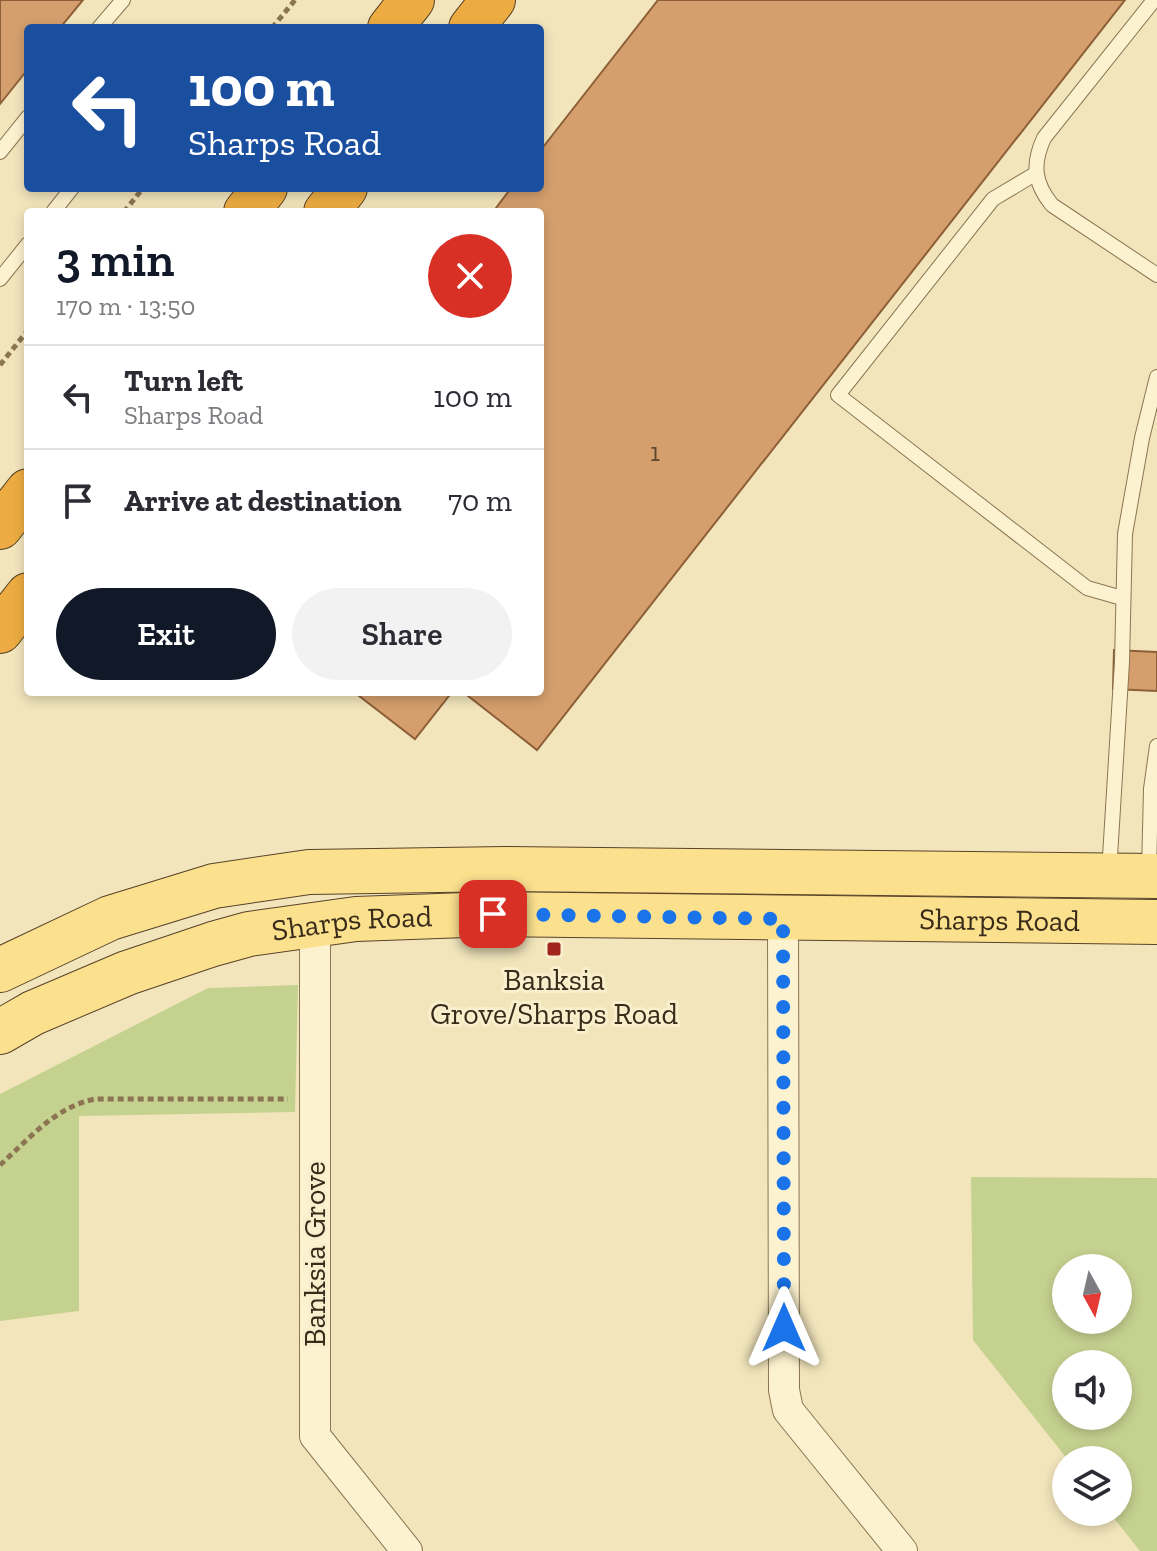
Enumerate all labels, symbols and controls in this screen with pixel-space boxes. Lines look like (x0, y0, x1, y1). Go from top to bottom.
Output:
text: 100 m (188, 53, 335, 120)
icon: left (56, 56, 160, 160)
text: Sharps Road (188, 121, 381, 164)
text: 3 min (56, 231, 174, 288)
button: close (428, 234, 512, 318)
text: 170 m · 13:50 (56, 290, 195, 322)
text: Turn left (124, 363, 243, 399)
icon: left (56, 375, 100, 419)
text: 100 m (433, 379, 512, 415)
text: Sharps Road (124, 399, 263, 431)
house number: 1 (650, 436, 660, 468)
icon: arrive (56, 479, 100, 523)
text: Arrive at destination (124, 483, 401, 519)
text: 70 m (448, 483, 512, 519)
button: Exit (56, 588, 276, 680)
button: Share (292, 588, 512, 680)
pin (459, 880, 527, 948)
icon: arrive (471, 892, 515, 936)
street label: Sharps Road (269, 898, 433, 949)
street label: Sharps Road (919, 901, 1081, 939)
marker: Banksia Grove/Sharps Road (545, 940, 563, 958)
place label: Banksia Grove/Sharps Road (430, 962, 679, 1032)
street label: Banksia Grove (297, 1161, 333, 1347)
north arrow (1052, 1254, 1132, 1334)
map controls (1052, 1254, 1132, 1526)
position arrow (742, 1286, 826, 1370)
button: sound (1052, 1350, 1132, 1430)
button: layers (1052, 1446, 1132, 1526)

